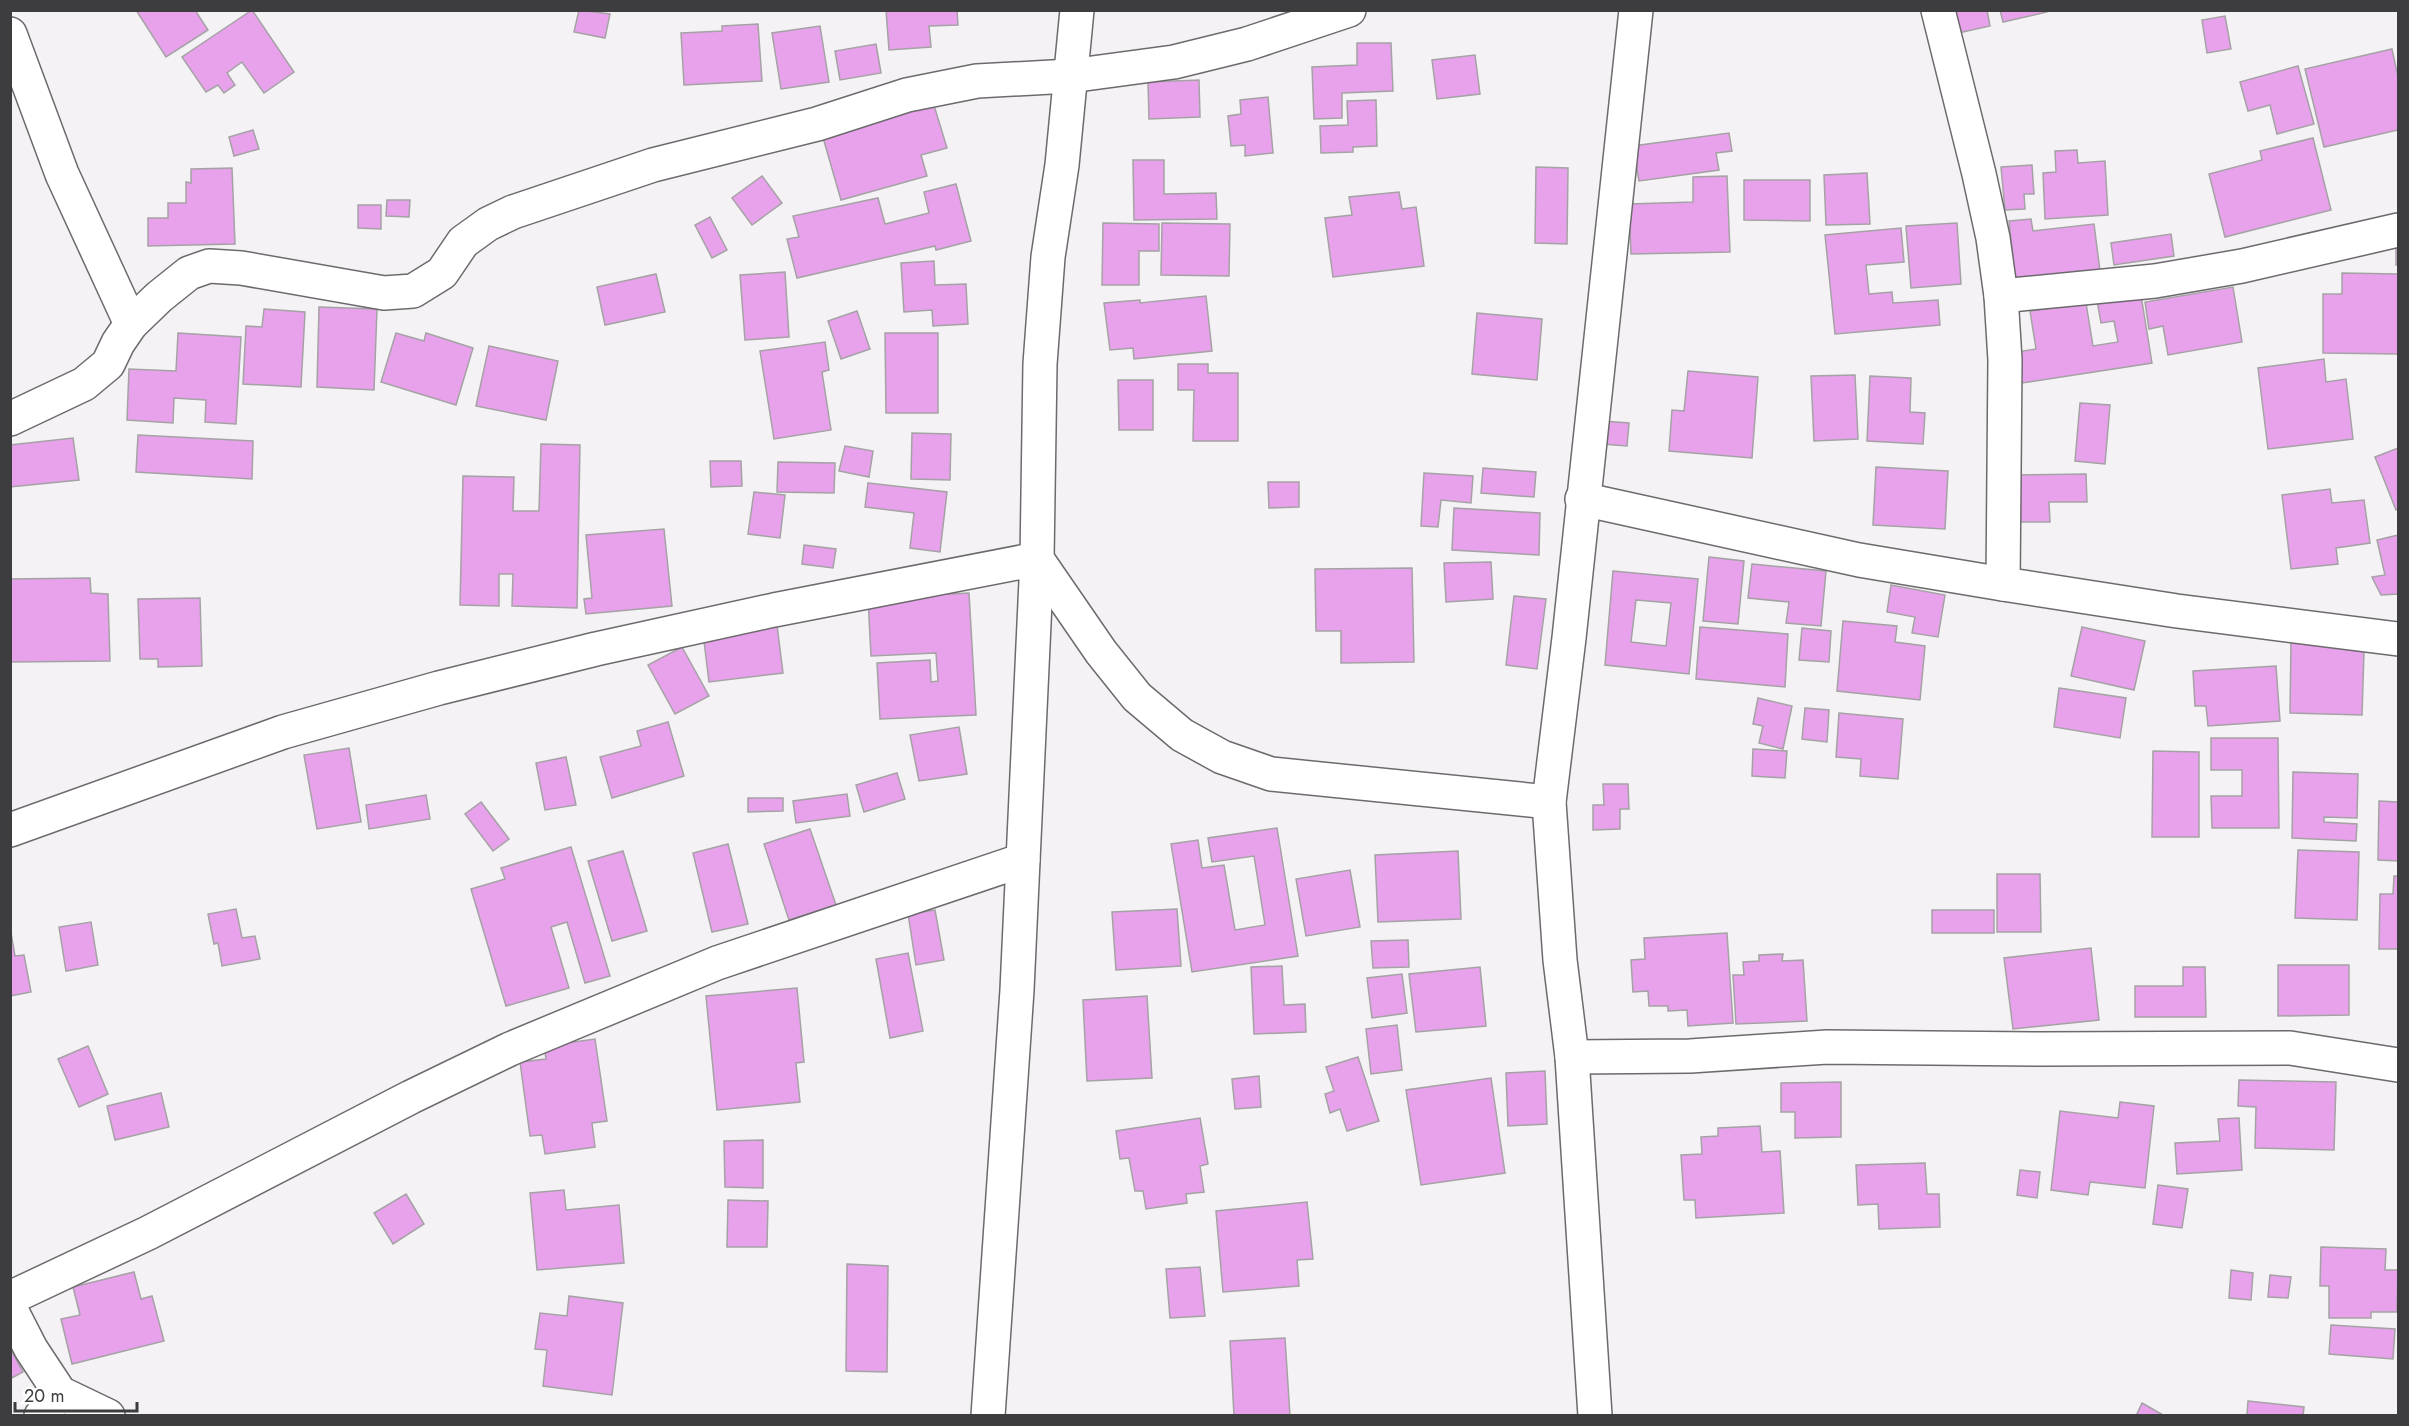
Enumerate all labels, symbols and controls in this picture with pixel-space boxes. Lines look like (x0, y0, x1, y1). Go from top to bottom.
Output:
scale bar (15, 1375, 136, 1413)
text: 20 m (24, 1383, 64, 1409)

